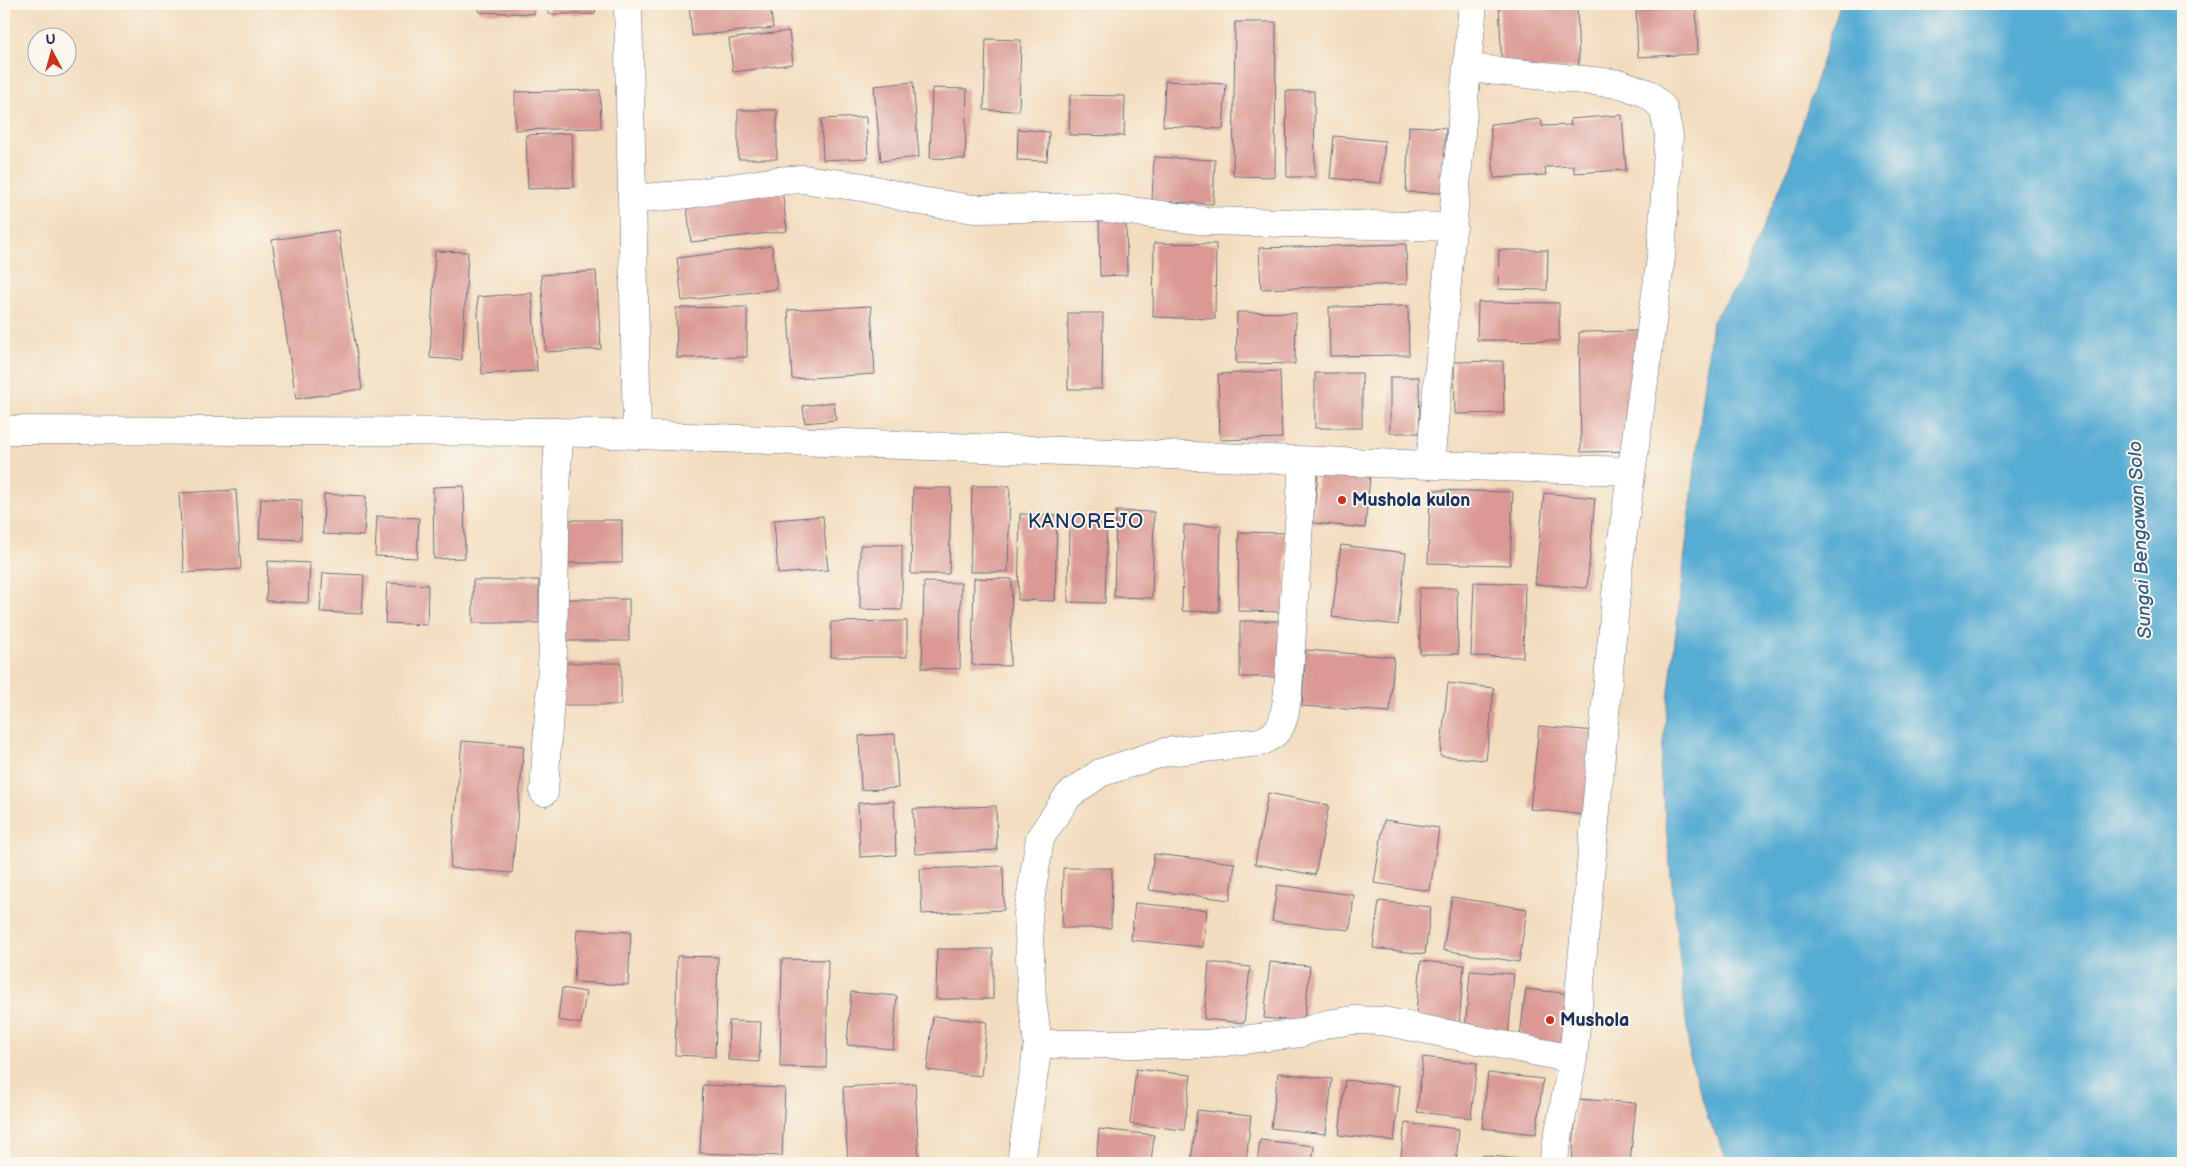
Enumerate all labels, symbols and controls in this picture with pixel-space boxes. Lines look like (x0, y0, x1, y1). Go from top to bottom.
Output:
north arrow (28, 28, 78, 78)
text: U (45, 31, 57, 49)
water label: Sungai Bengawan Solo (2124, 440, 2157, 639)
place label: Mushola kulon (1352, 490, 1470, 511)
marker: Mushola kulon (1336, 494, 1348, 506)
district label: KANOREJO (1028, 510, 1144, 534)
place label: Mushola (1560, 1010, 1629, 1031)
marker: Mushola (1544, 1014, 1556, 1026)

